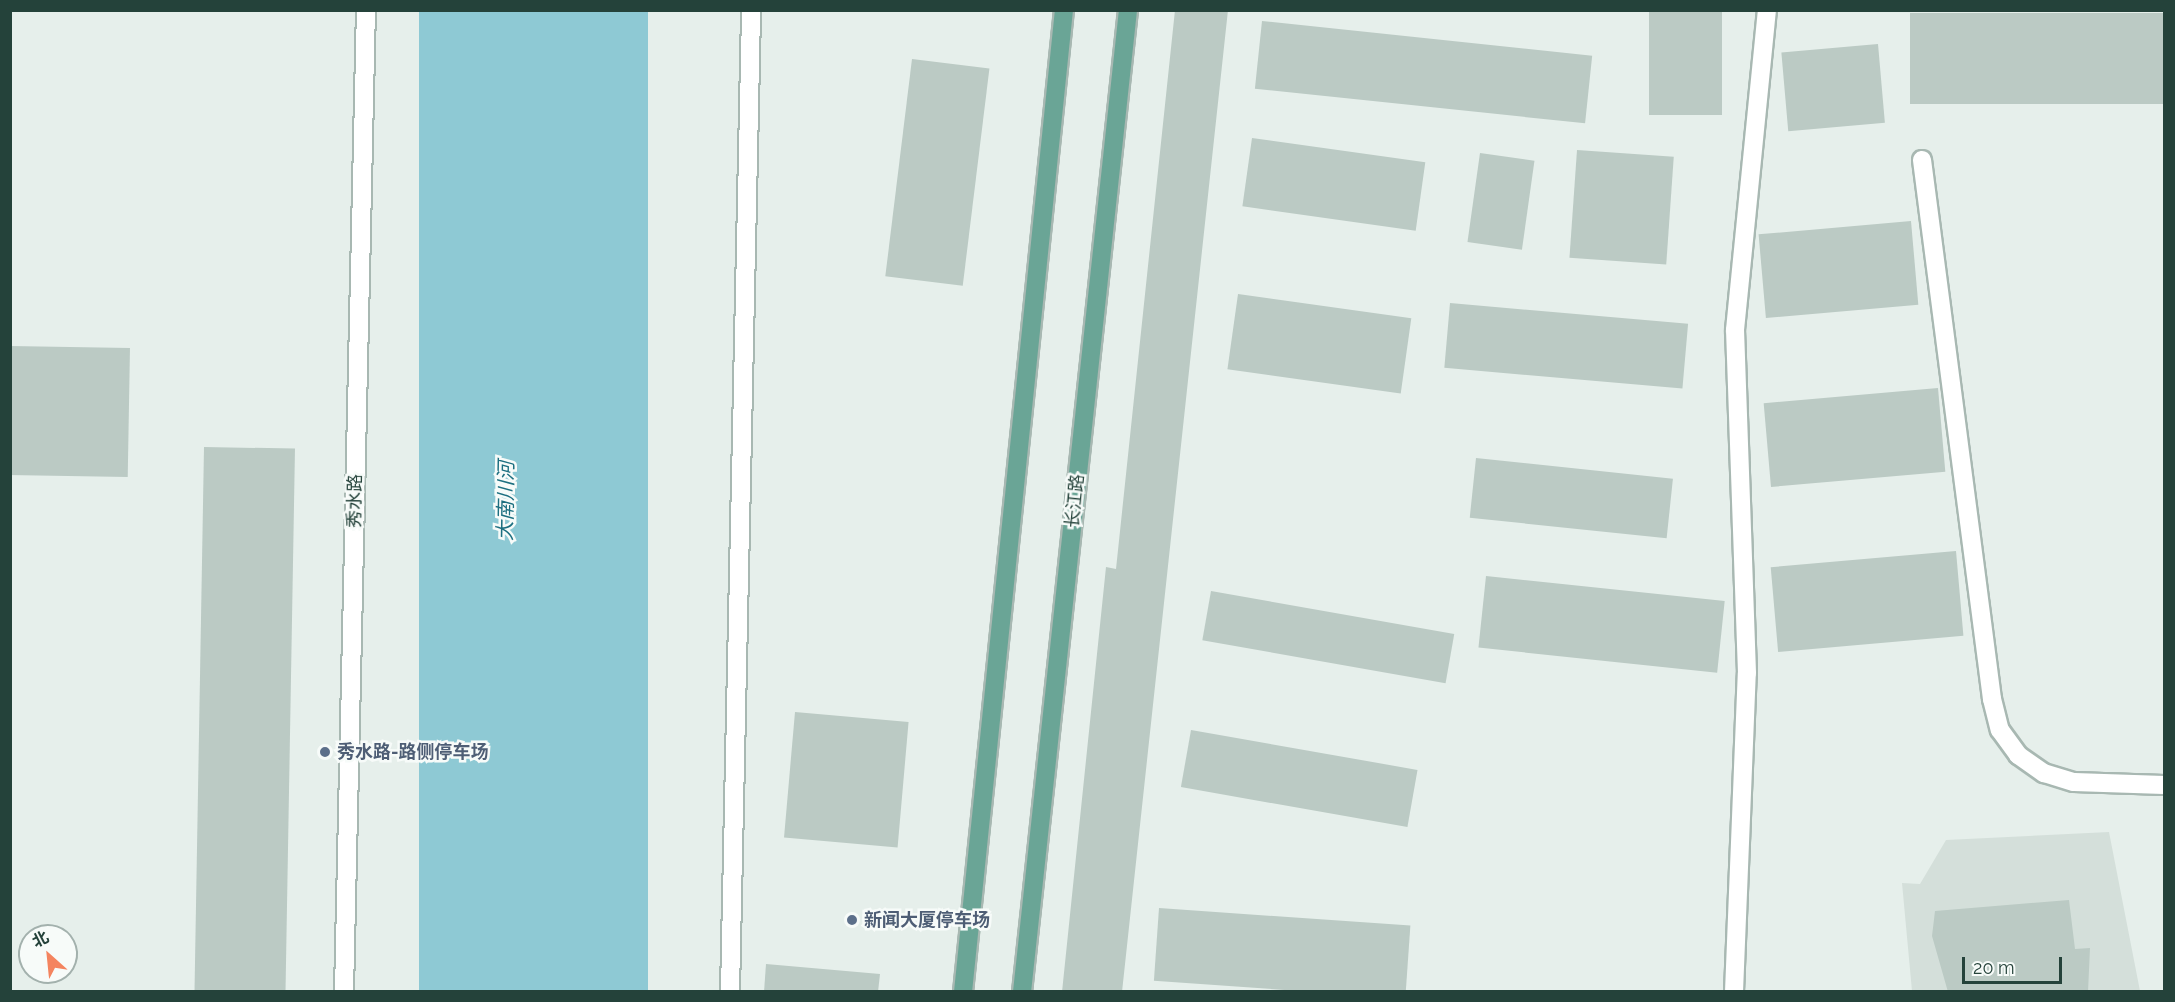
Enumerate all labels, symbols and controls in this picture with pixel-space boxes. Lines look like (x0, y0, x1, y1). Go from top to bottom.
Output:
water label: 大南川河 (493, 461, 519, 541)
street label: 长江路 (1061, 473, 1089, 529)
street label: 秀水路 (344, 474, 366, 528)
place label: 秀水路-路侧停车场 (337, 741, 489, 763)
marker: 秀水路-路侧停车场 (318, 745, 332, 759)
place label: 新闻大厦停车场 (864, 909, 990, 931)
marker: 新闻大厦停车场 (845, 913, 859, 927)
north arrow (18, 924, 78, 984)
text: 北 (29, 927, 52, 951)
scale bar (1965, 945, 2066, 983)
text: 20 m (1973, 957, 2015, 978)

